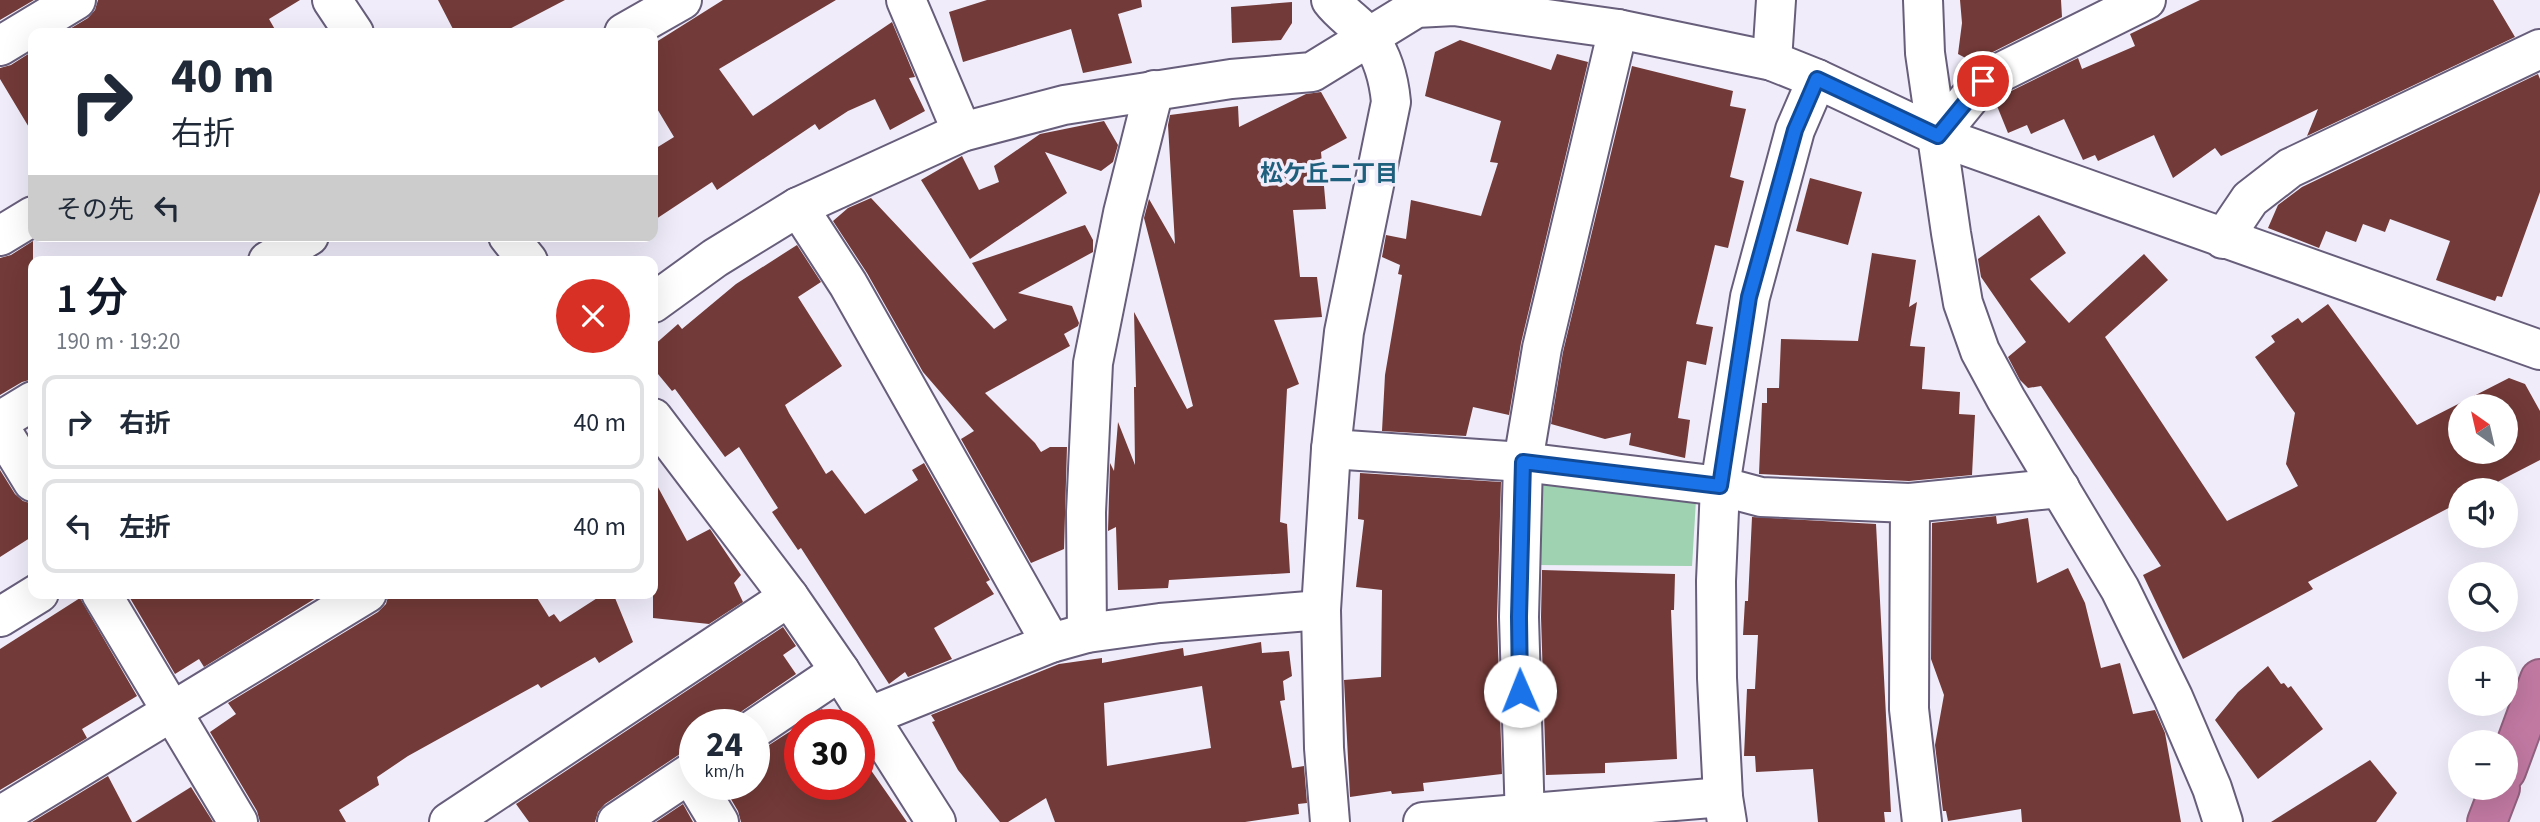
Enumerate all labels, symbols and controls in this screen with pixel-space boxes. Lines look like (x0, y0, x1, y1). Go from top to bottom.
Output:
text: 40 m (171, 42, 275, 112)
pin (1953, 51, 2013, 111)
icon: right (56, 56, 147, 147)
icon: arrive (1964, 62, 2002, 100)
text: 右折 (171, 111, 235, 157)
district label: 松ケ丘二丁目 (1260, 157, 1398, 190)
icon: left (148, 189, 186, 227)
text: その先 (56, 191, 134, 228)
text: 1 分 (56, 269, 128, 329)
button: close (556, 279, 630, 353)
text: 190 m · 19:20 (56, 325, 180, 358)
north arrow (2448, 394, 2518, 464)
map controls (2448, 394, 2518, 800)
icon: right (60, 403, 98, 441)
text: 40 m (573, 404, 626, 441)
text: 右折 (119, 405, 171, 442)
button: sound (2448, 478, 2518, 548)
icon: left (60, 507, 98, 545)
text: 40 m (573, 508, 626, 545)
text: 左折 (119, 509, 171, 546)
button: search (2448, 562, 2518, 632)
button: + (2448, 646, 2518, 716)
position arrow (1483, 654, 1557, 728)
speed limit sign: 30 (784, 709, 875, 800)
text: 24 (706, 720, 743, 770)
button: − (2448, 730, 2518, 800)
text: km/h (705, 759, 744, 784)

